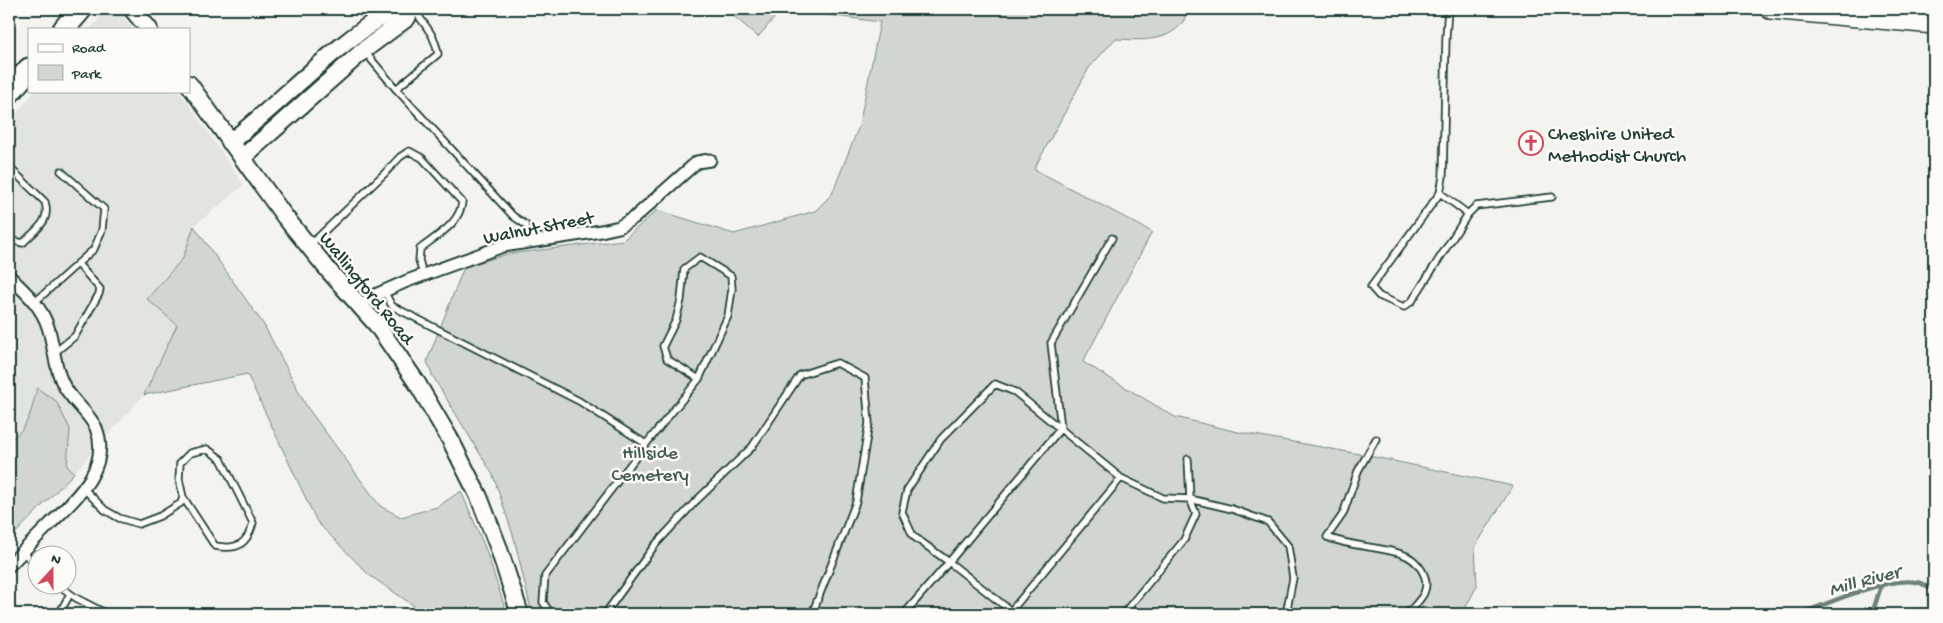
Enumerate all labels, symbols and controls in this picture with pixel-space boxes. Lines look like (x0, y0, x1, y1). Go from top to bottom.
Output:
legend (28, 28, 190, 92)
text: Road (72, 40, 106, 58)
text: Park (71, 66, 102, 84)
place label: Cheshire United Methodist Church (1548, 124, 1686, 169)
church icon: Cheshire United Methodist Church (1518, 130, 1544, 156)
street label: Walnut Street (482, 207, 598, 251)
street label: Wallingford Road (313, 228, 419, 352)
park label: Hillside Cemetery (611, 443, 689, 488)
north arrow (28, 546, 78, 596)
text: N (48, 551, 63, 570)
water label: Mill River (1827, 561, 1907, 603)

